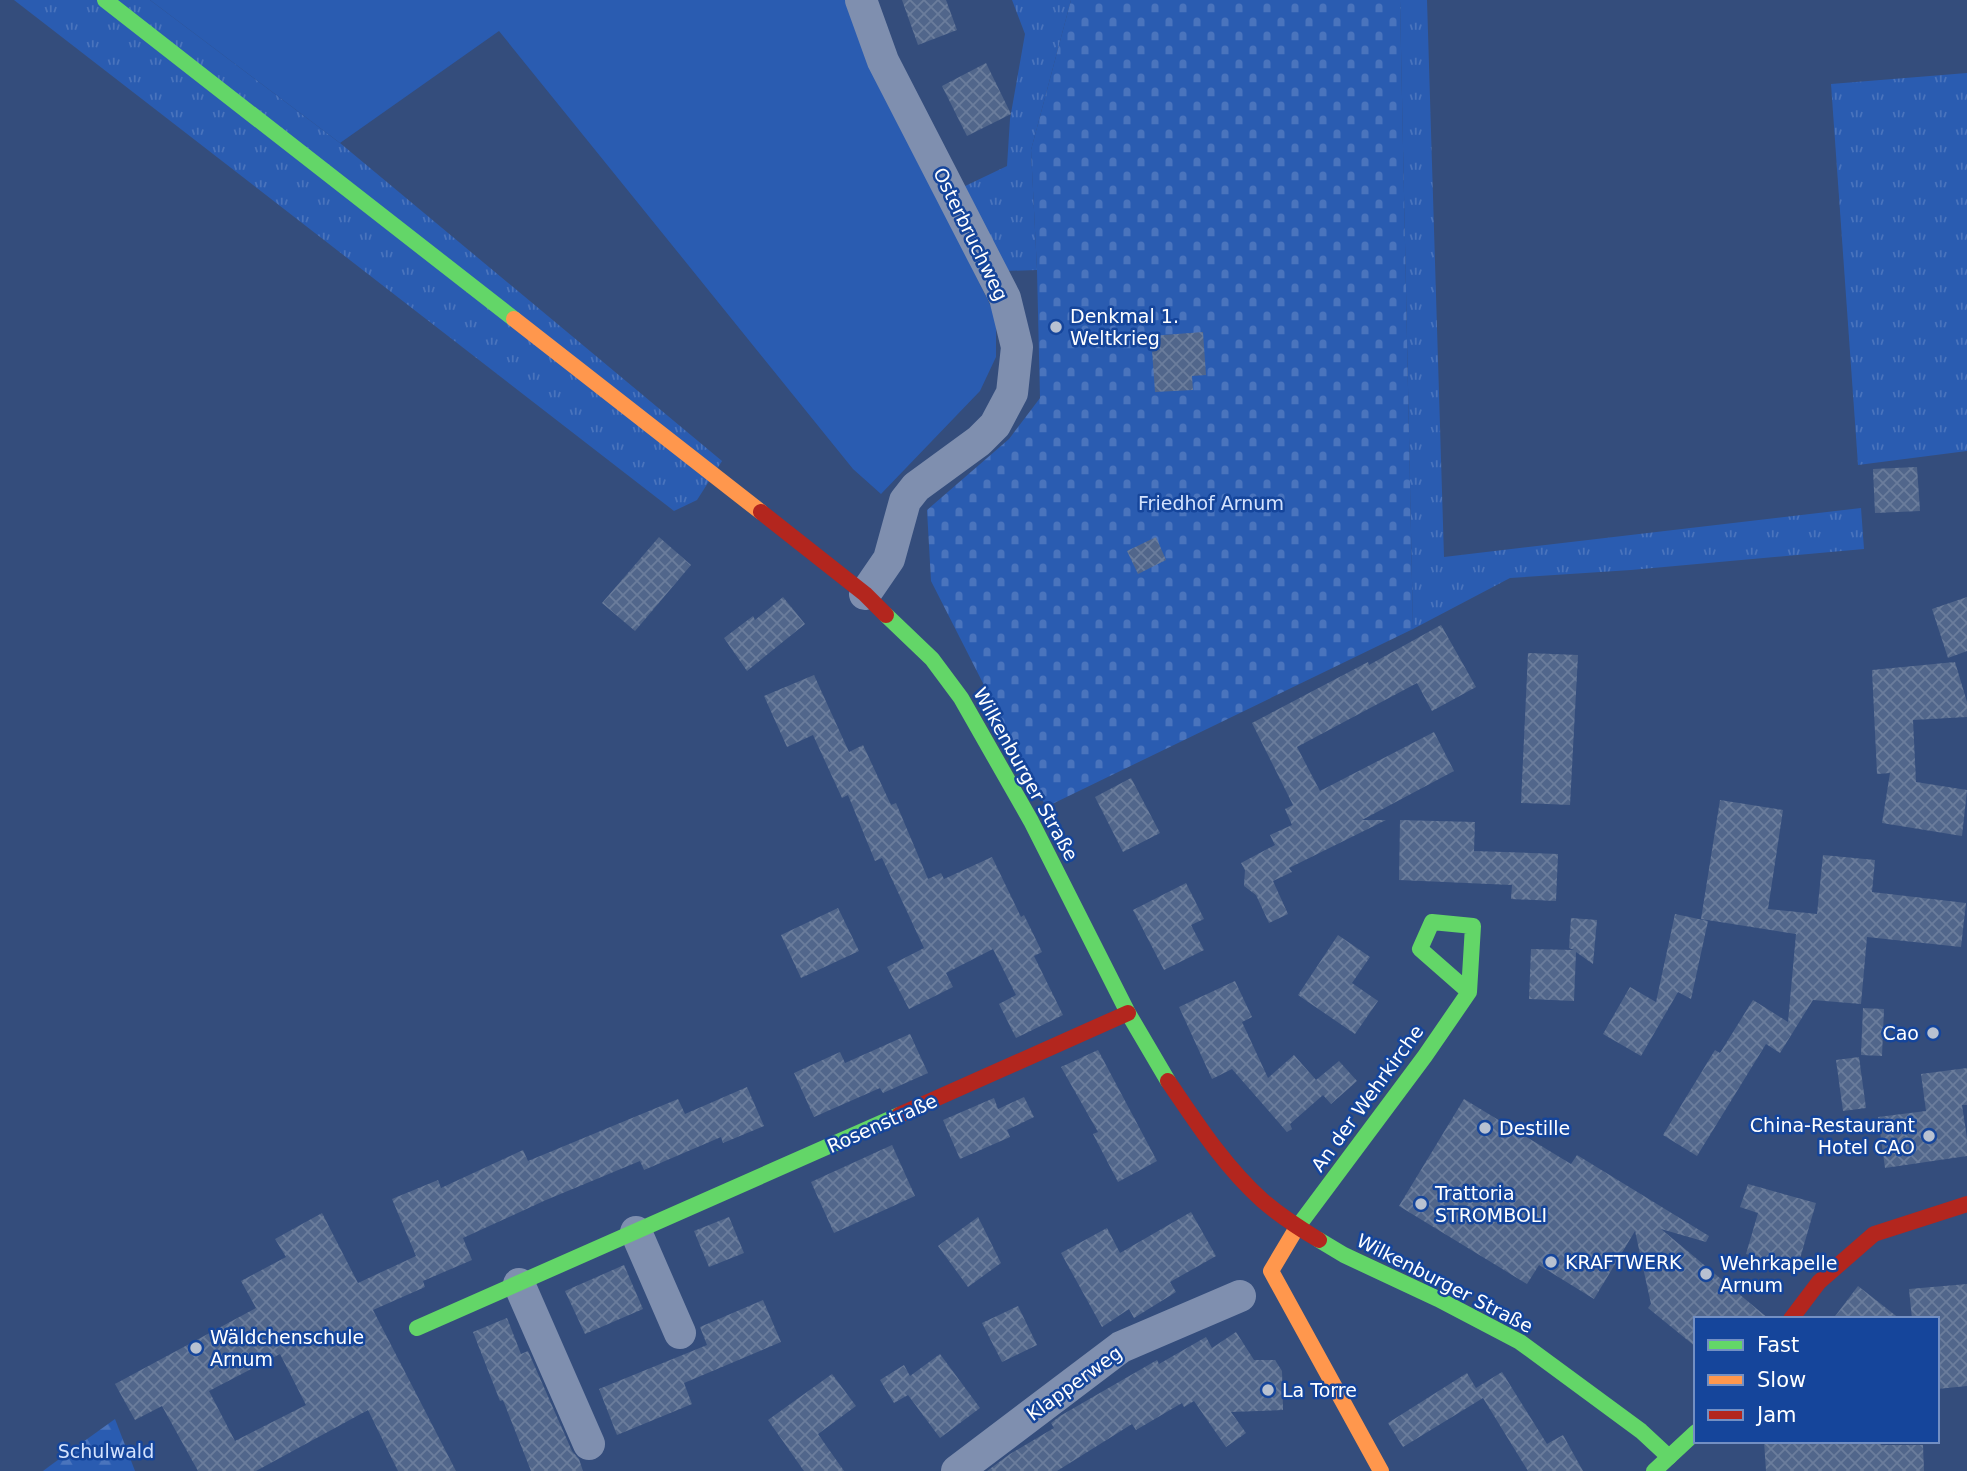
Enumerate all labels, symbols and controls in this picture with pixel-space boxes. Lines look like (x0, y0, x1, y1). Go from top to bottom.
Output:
street label: Osterbruchweg (929, 164, 1013, 304)
place label: Denkmal 1. Weltkrieg (1070, 305, 1179, 349)
marker: Denkmal 1. Weltkrieg (1048, 319, 1064, 335)
park label: Friedhof Arnum (1138, 492, 1284, 514)
street label: Wilkenburger Straße (969, 683, 1083, 865)
street label: An der Wehrkirche (1306, 1020, 1428, 1176)
place label: Cao (1882, 1022, 1919, 1044)
marker: Cao (1925, 1025, 1941, 1041)
street label: Rosenstraße (824, 1089, 940, 1157)
place label: China-Restaurant Hotel CAO (1750, 1114, 1915, 1158)
place label: Destille (1499, 1117, 1570, 1139)
marker: Destille (1477, 1120, 1493, 1136)
marker: China-Restaurant Hotel CAO (1921, 1128, 1937, 1144)
place label: Trattoria STROMBOLI (1434, 1182, 1547, 1226)
marker: Trattoria STROMBOLI (1413, 1196, 1429, 1212)
street label: Wilkenburger Straße (1353, 1229, 1537, 1337)
place label: KRAFTWERK (1565, 1251, 1682, 1273)
place label: Wehrkapelle Arnum (1720, 1252, 1838, 1296)
marker: KRAFTWERK (1543, 1254, 1559, 1270)
marker: Wehrkapelle Arnum (1698, 1266, 1714, 1282)
legend (1694, 1317, 1939, 1443)
place label: Wäldchenschule Arnum (210, 1326, 364, 1370)
text: Fast (1757, 1333, 1799, 1357)
marker: Wäldchenschule Arnum (188, 1340, 204, 1356)
street label: Klapperweg (1022, 1341, 1126, 1425)
text: Slow (1757, 1368, 1806, 1392)
place label: La Torre (1282, 1379, 1357, 1401)
marker: La Torre (1260, 1382, 1276, 1398)
text: Jam (1755, 1403, 1797, 1427)
park label: Schulwald (58, 1440, 154, 1462)

